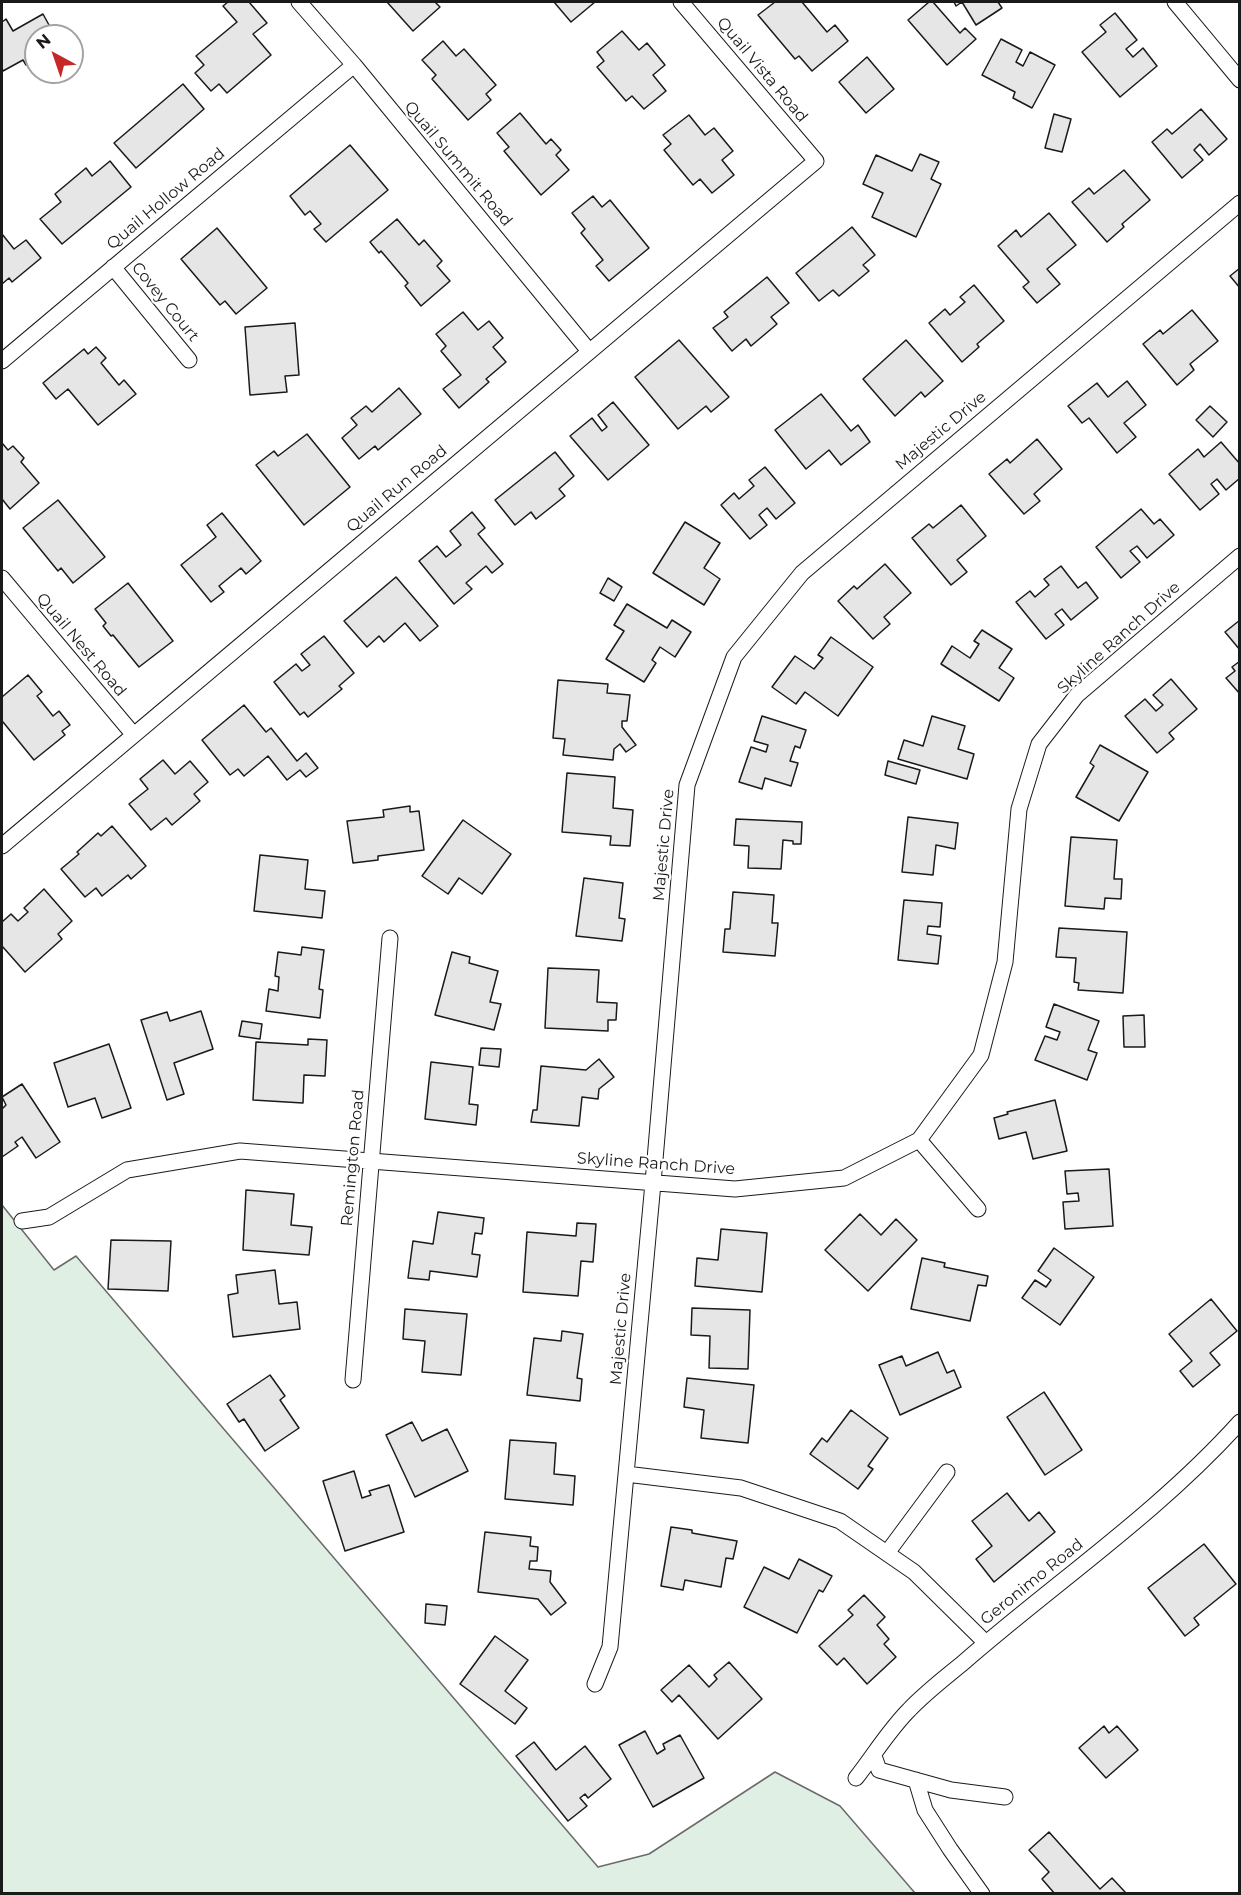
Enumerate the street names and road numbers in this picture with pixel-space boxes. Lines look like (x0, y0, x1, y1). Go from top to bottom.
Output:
street label: Quail Vista Road (713, 14, 811, 126)
street label: Quail Summit Road (400, 97, 516, 231)
street label: Quail Hollow Road (103, 144, 229, 254)
street label: Covey Court (127, 258, 203, 346)
street label: Majestic Drive (892, 387, 990, 475)
street label: Quail Run Road (343, 441, 451, 537)
street label: Skyline Ranch Drive (1054, 578, 1184, 698)
street label: Quail Nest Road (32, 589, 130, 701)
street label: Majestic Drive (650, 788, 678, 902)
street label: Remington Road (337, 1089, 369, 1227)
street label: Skyline Ranch Drive (576, 1149, 736, 1179)
street label: Majestic Drive (607, 1272, 635, 1386)
street label: Geronimo Road (977, 1535, 1087, 1629)

